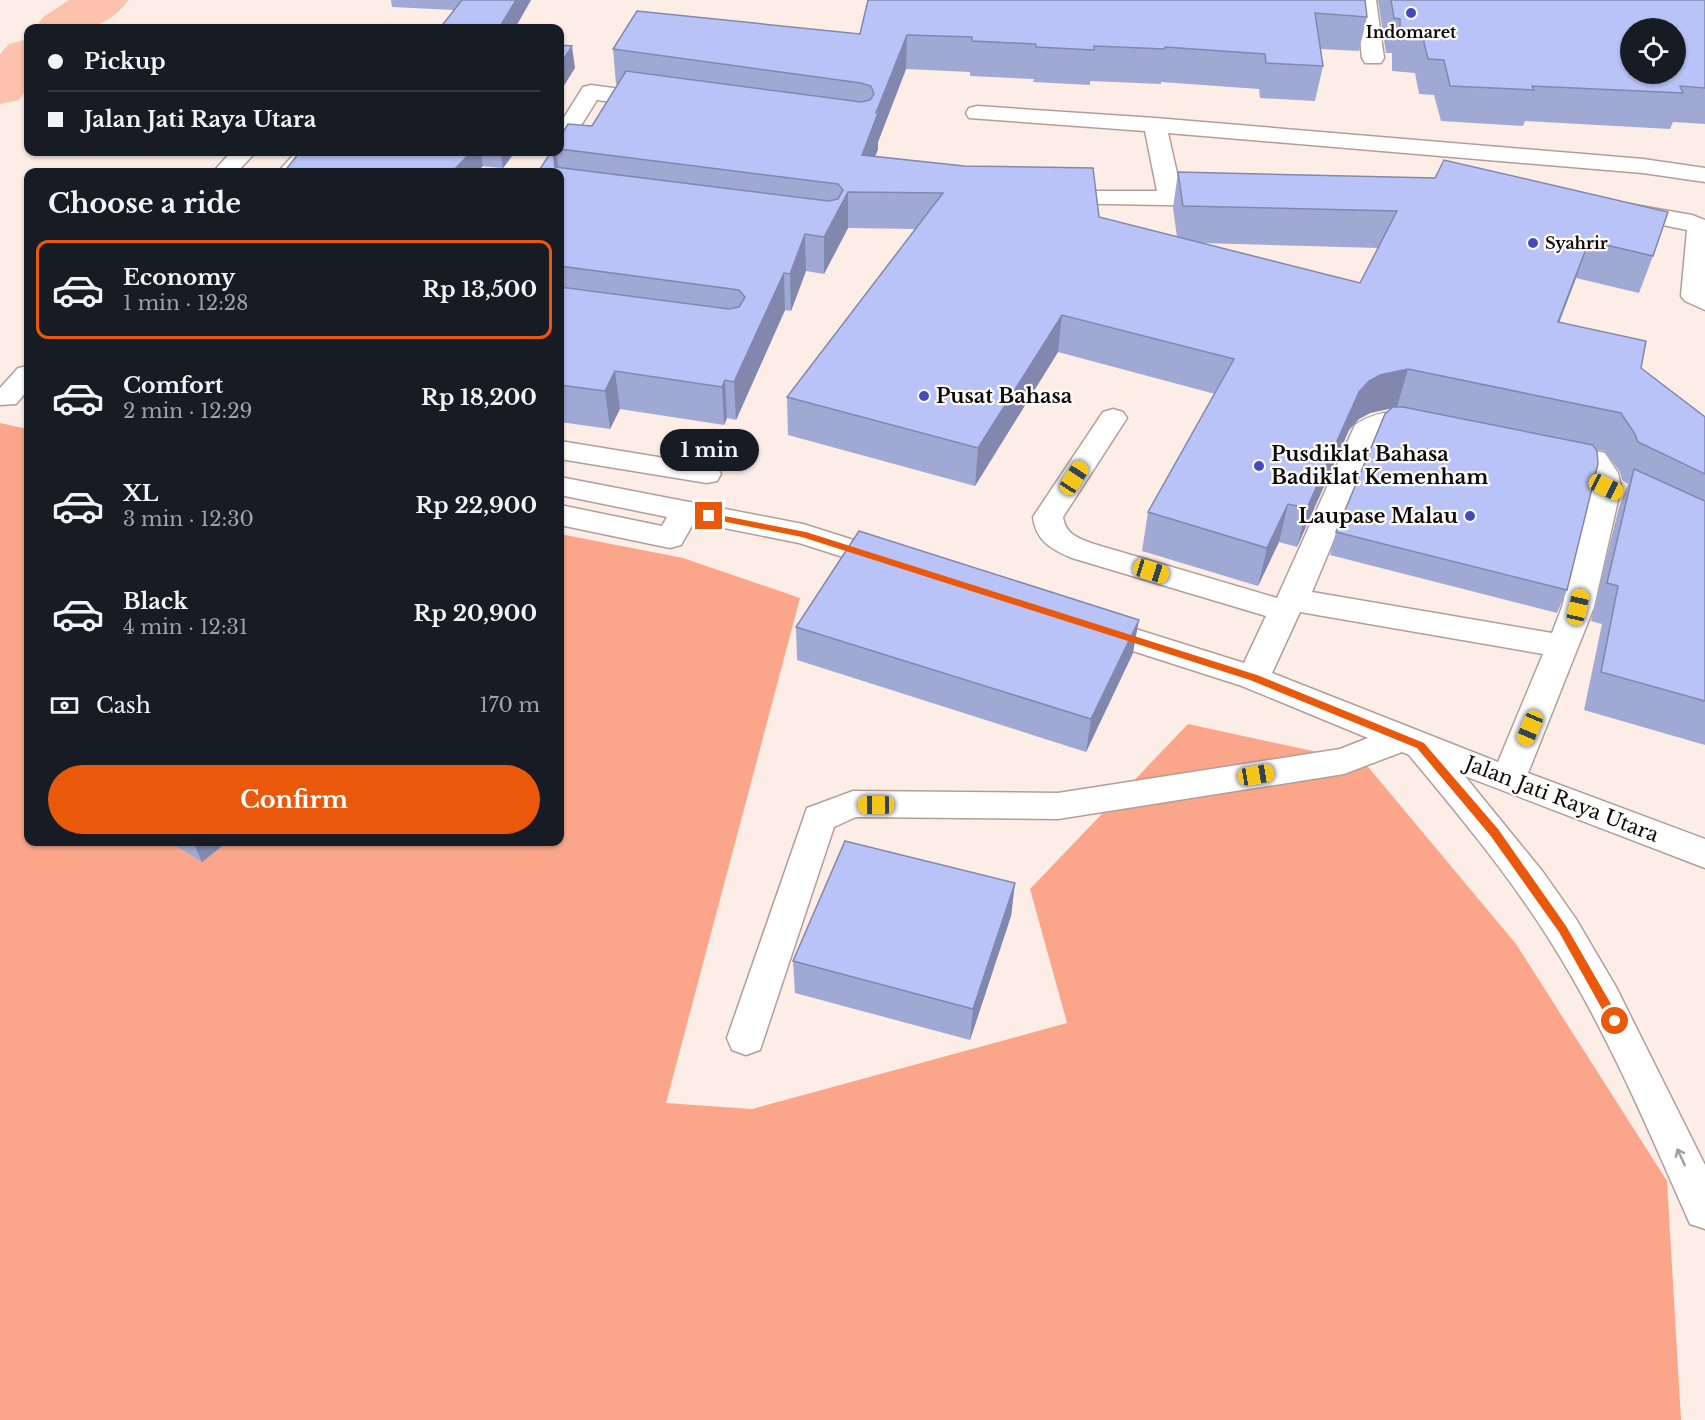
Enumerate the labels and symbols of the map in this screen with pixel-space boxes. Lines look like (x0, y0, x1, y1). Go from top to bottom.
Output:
marker: Indomaret (1404, 6, 1418, 20)
place label: Indomaret (1366, 22, 1457, 42)
place label: Syahrir (1545, 233, 1608, 253)
marker: Syahrir (1526, 236, 1540, 250)
place label: Pusat Bahasa (936, 384, 1073, 408)
marker: Pusat Bahasa (917, 389, 931, 403)
callout: 1 min (660, 429, 758, 471)
place label: Pusdiklat Bahasa Badiklat Kemenham (1271, 442, 1488, 489)
car (1057, 458, 1091, 498)
marker: Pusdiklat Bahasa Badiklat Kemenham (1252, 459, 1266, 473)
car (1586, 471, 1626, 503)
route end (695, 502, 722, 529)
place label: Laupase Malau (1298, 504, 1458, 528)
marker: Laupase Malau (1463, 509, 1477, 523)
car (1131, 557, 1171, 585)
car (1565, 587, 1591, 627)
car (1515, 708, 1545, 748)
street label: Jalan Jati Raya Utara (1459, 750, 1663, 847)
car (1237, 763, 1275, 787)
car (858, 796, 894, 814)
route start (1601, 1007, 1628, 1034)
one-way arrow (1674, 1149, 1686, 1167)

